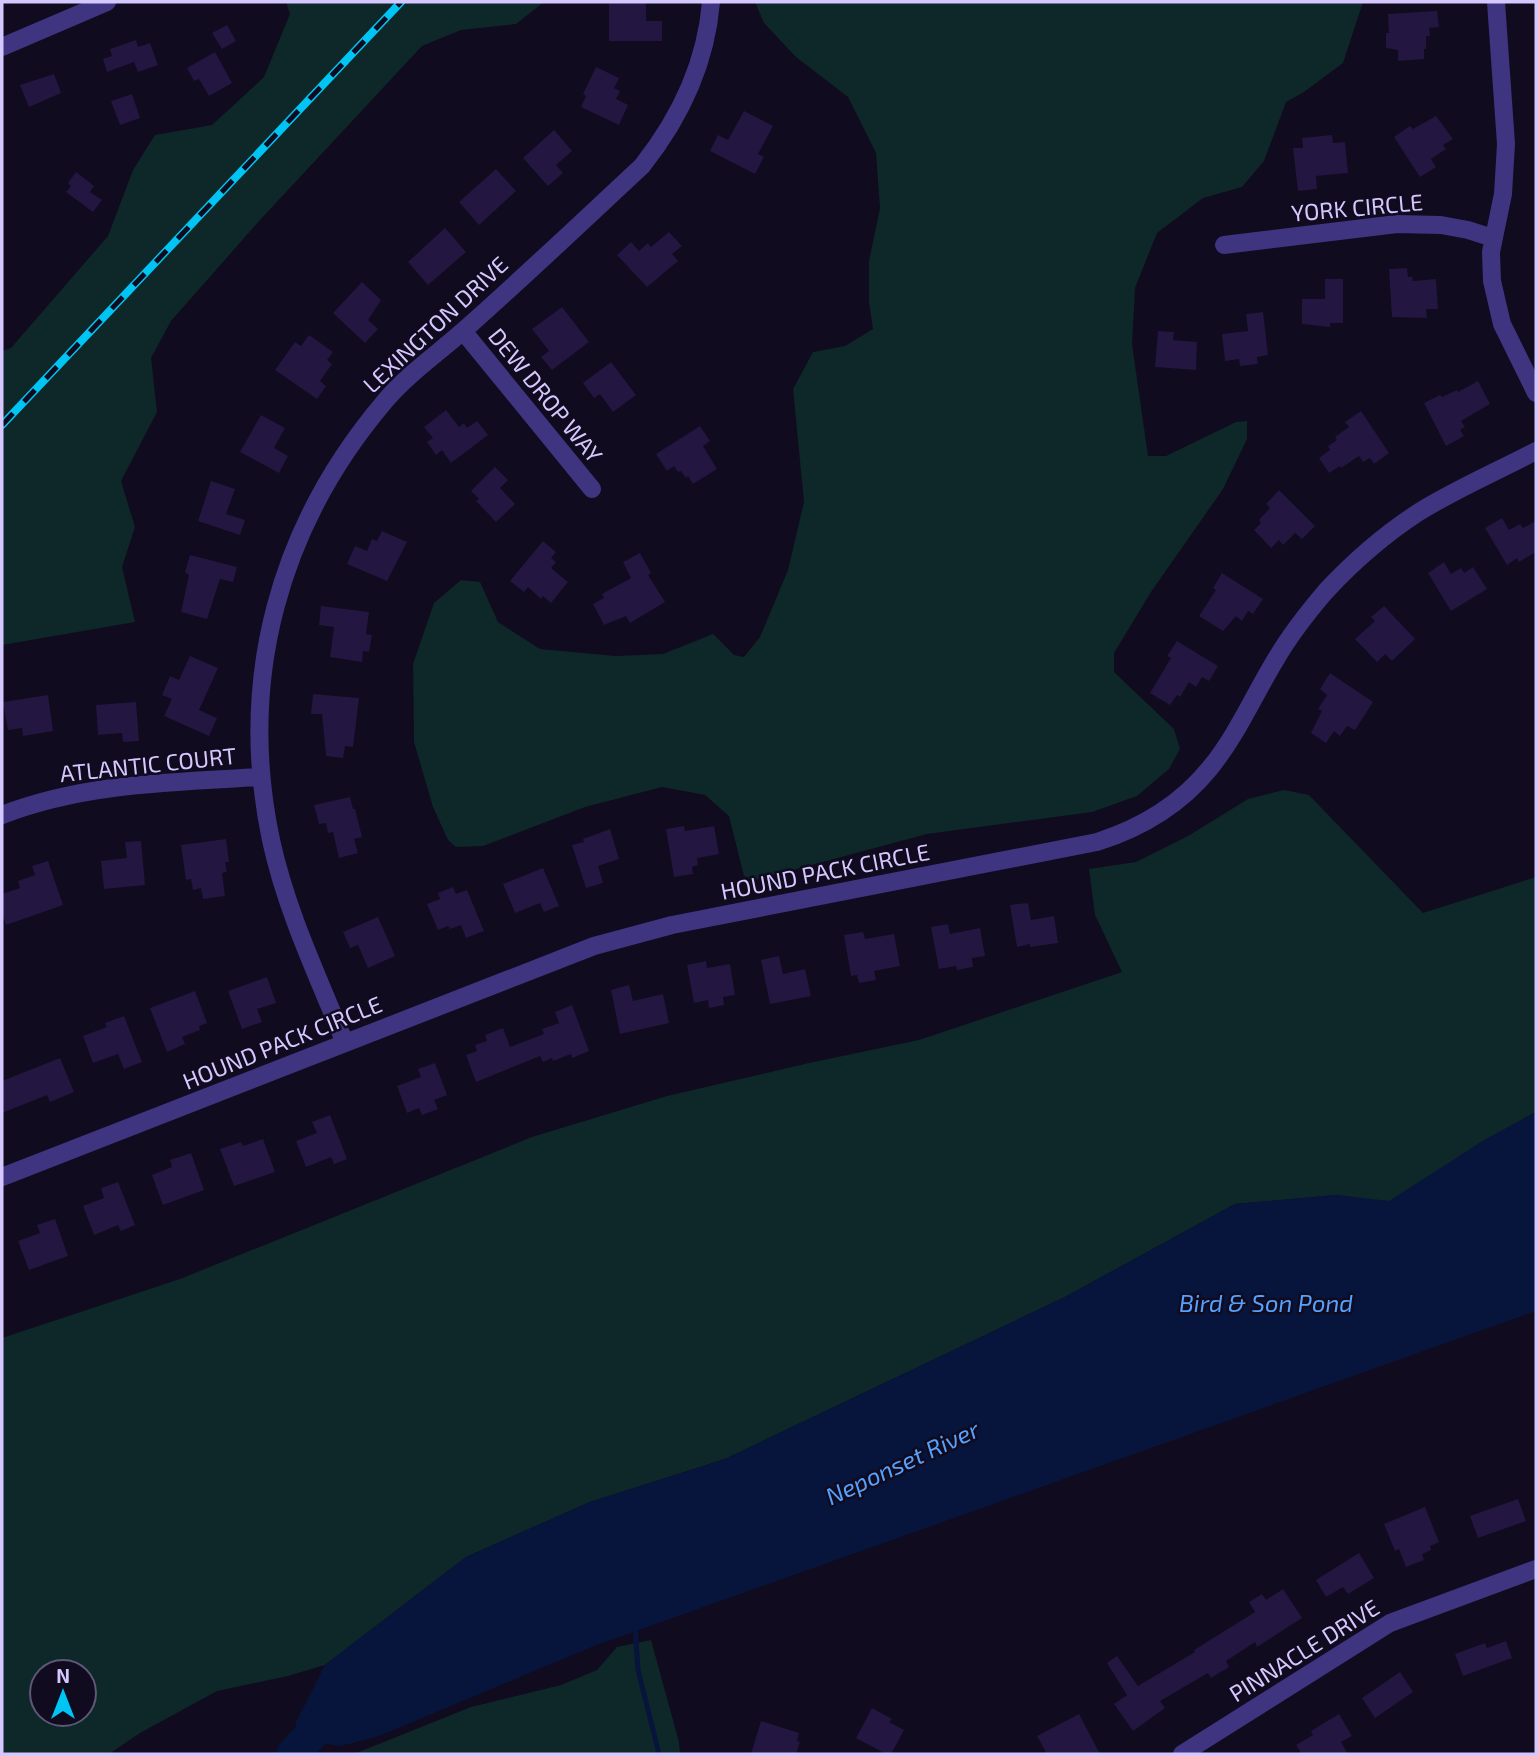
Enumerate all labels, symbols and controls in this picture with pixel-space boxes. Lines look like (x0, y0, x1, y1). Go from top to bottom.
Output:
street label: YORK CIRCLE (1290, 187, 1424, 227)
street label: LEXINGTON DRIVE (357, 250, 513, 398)
street label: DEW DROP WAY (483, 322, 609, 468)
street label: ATLANTIC COURT (58, 741, 238, 787)
street label: HOUND PACK CIRCLE (718, 837, 932, 905)
street label: HOUND PACK CIRCLE (178, 989, 386, 1095)
water label: Bird & Son Pond (1179, 1288, 1353, 1317)
water label: Neponset River (820, 1414, 984, 1510)
street label: PINNACLE DRIVE (1224, 1593, 1384, 1707)
north arrow (28, 1658, 98, 1728)
text: N (56, 1664, 70, 1687)

